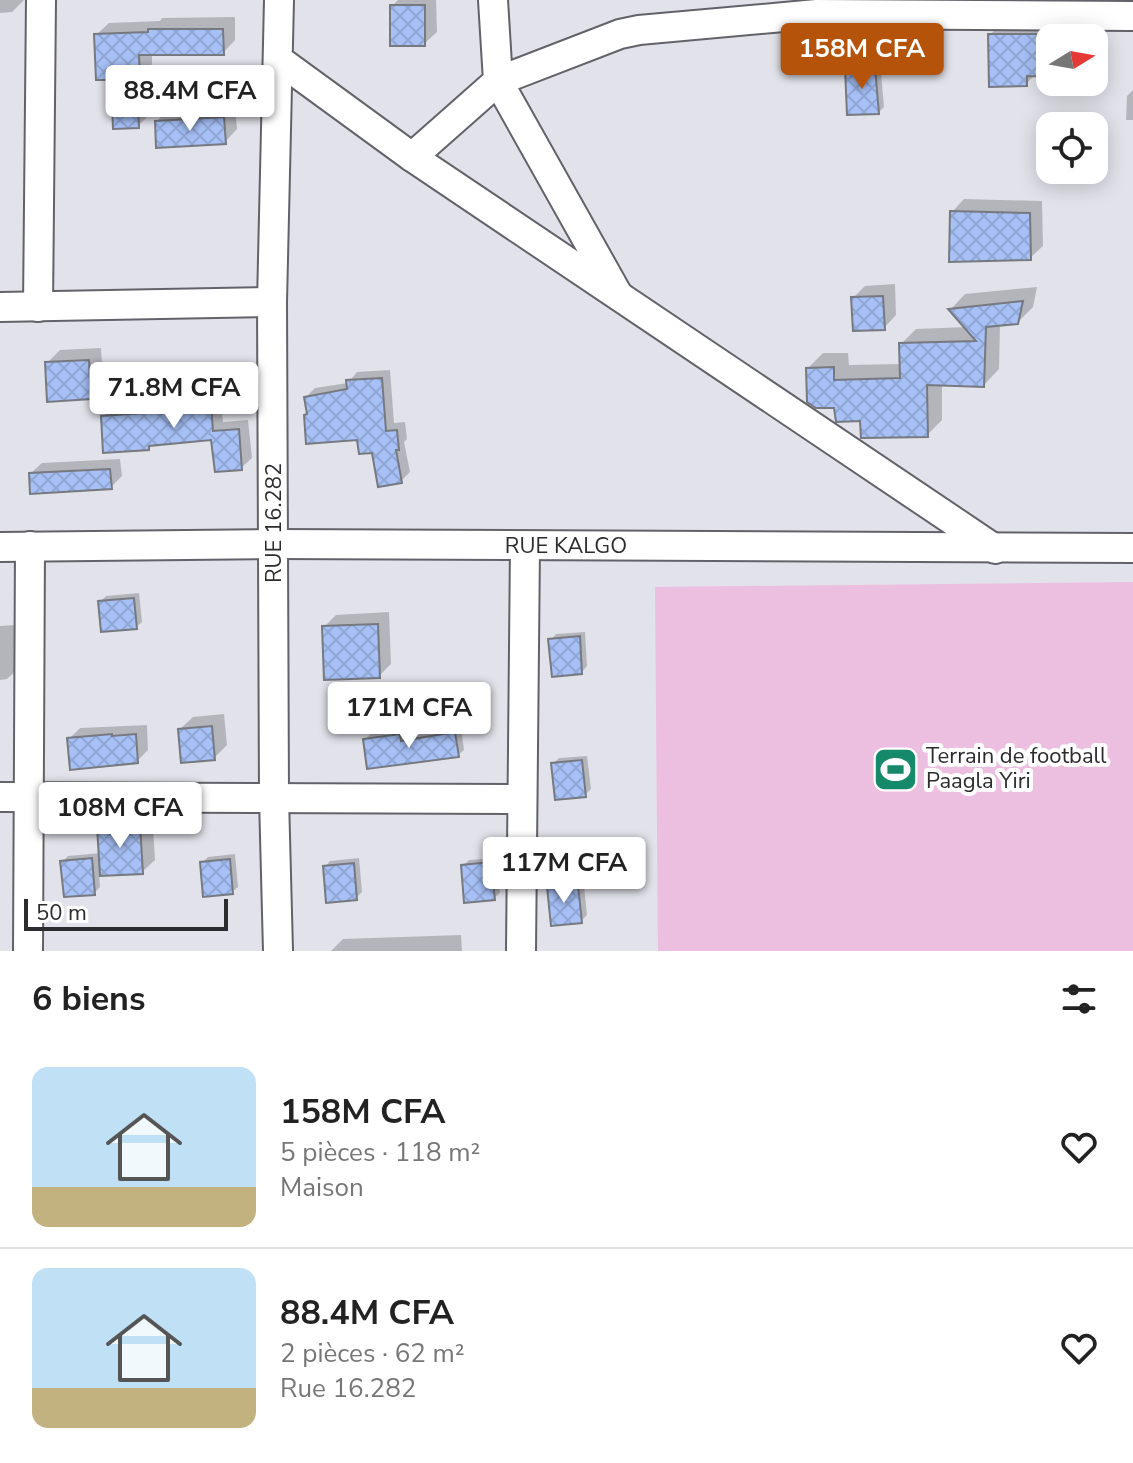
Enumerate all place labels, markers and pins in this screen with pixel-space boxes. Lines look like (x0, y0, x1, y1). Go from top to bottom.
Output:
pin: 158M CFA (779, 23, 945, 91)
pin: 88.4M CFA (98, 65, 282, 133)
pin: 71.8M CFA (82, 362, 266, 430)
pin: 171M CFA (326, 682, 492, 750)
place label: Terrain de football Paagla Yiri (926, 741, 1107, 796)
sports icon: Terrain de football Paagla Yiri (871, 745, 919, 793)
pin: 108M CFA (37, 782, 203, 850)
pin: 117M CFA (481, 837, 647, 905)

